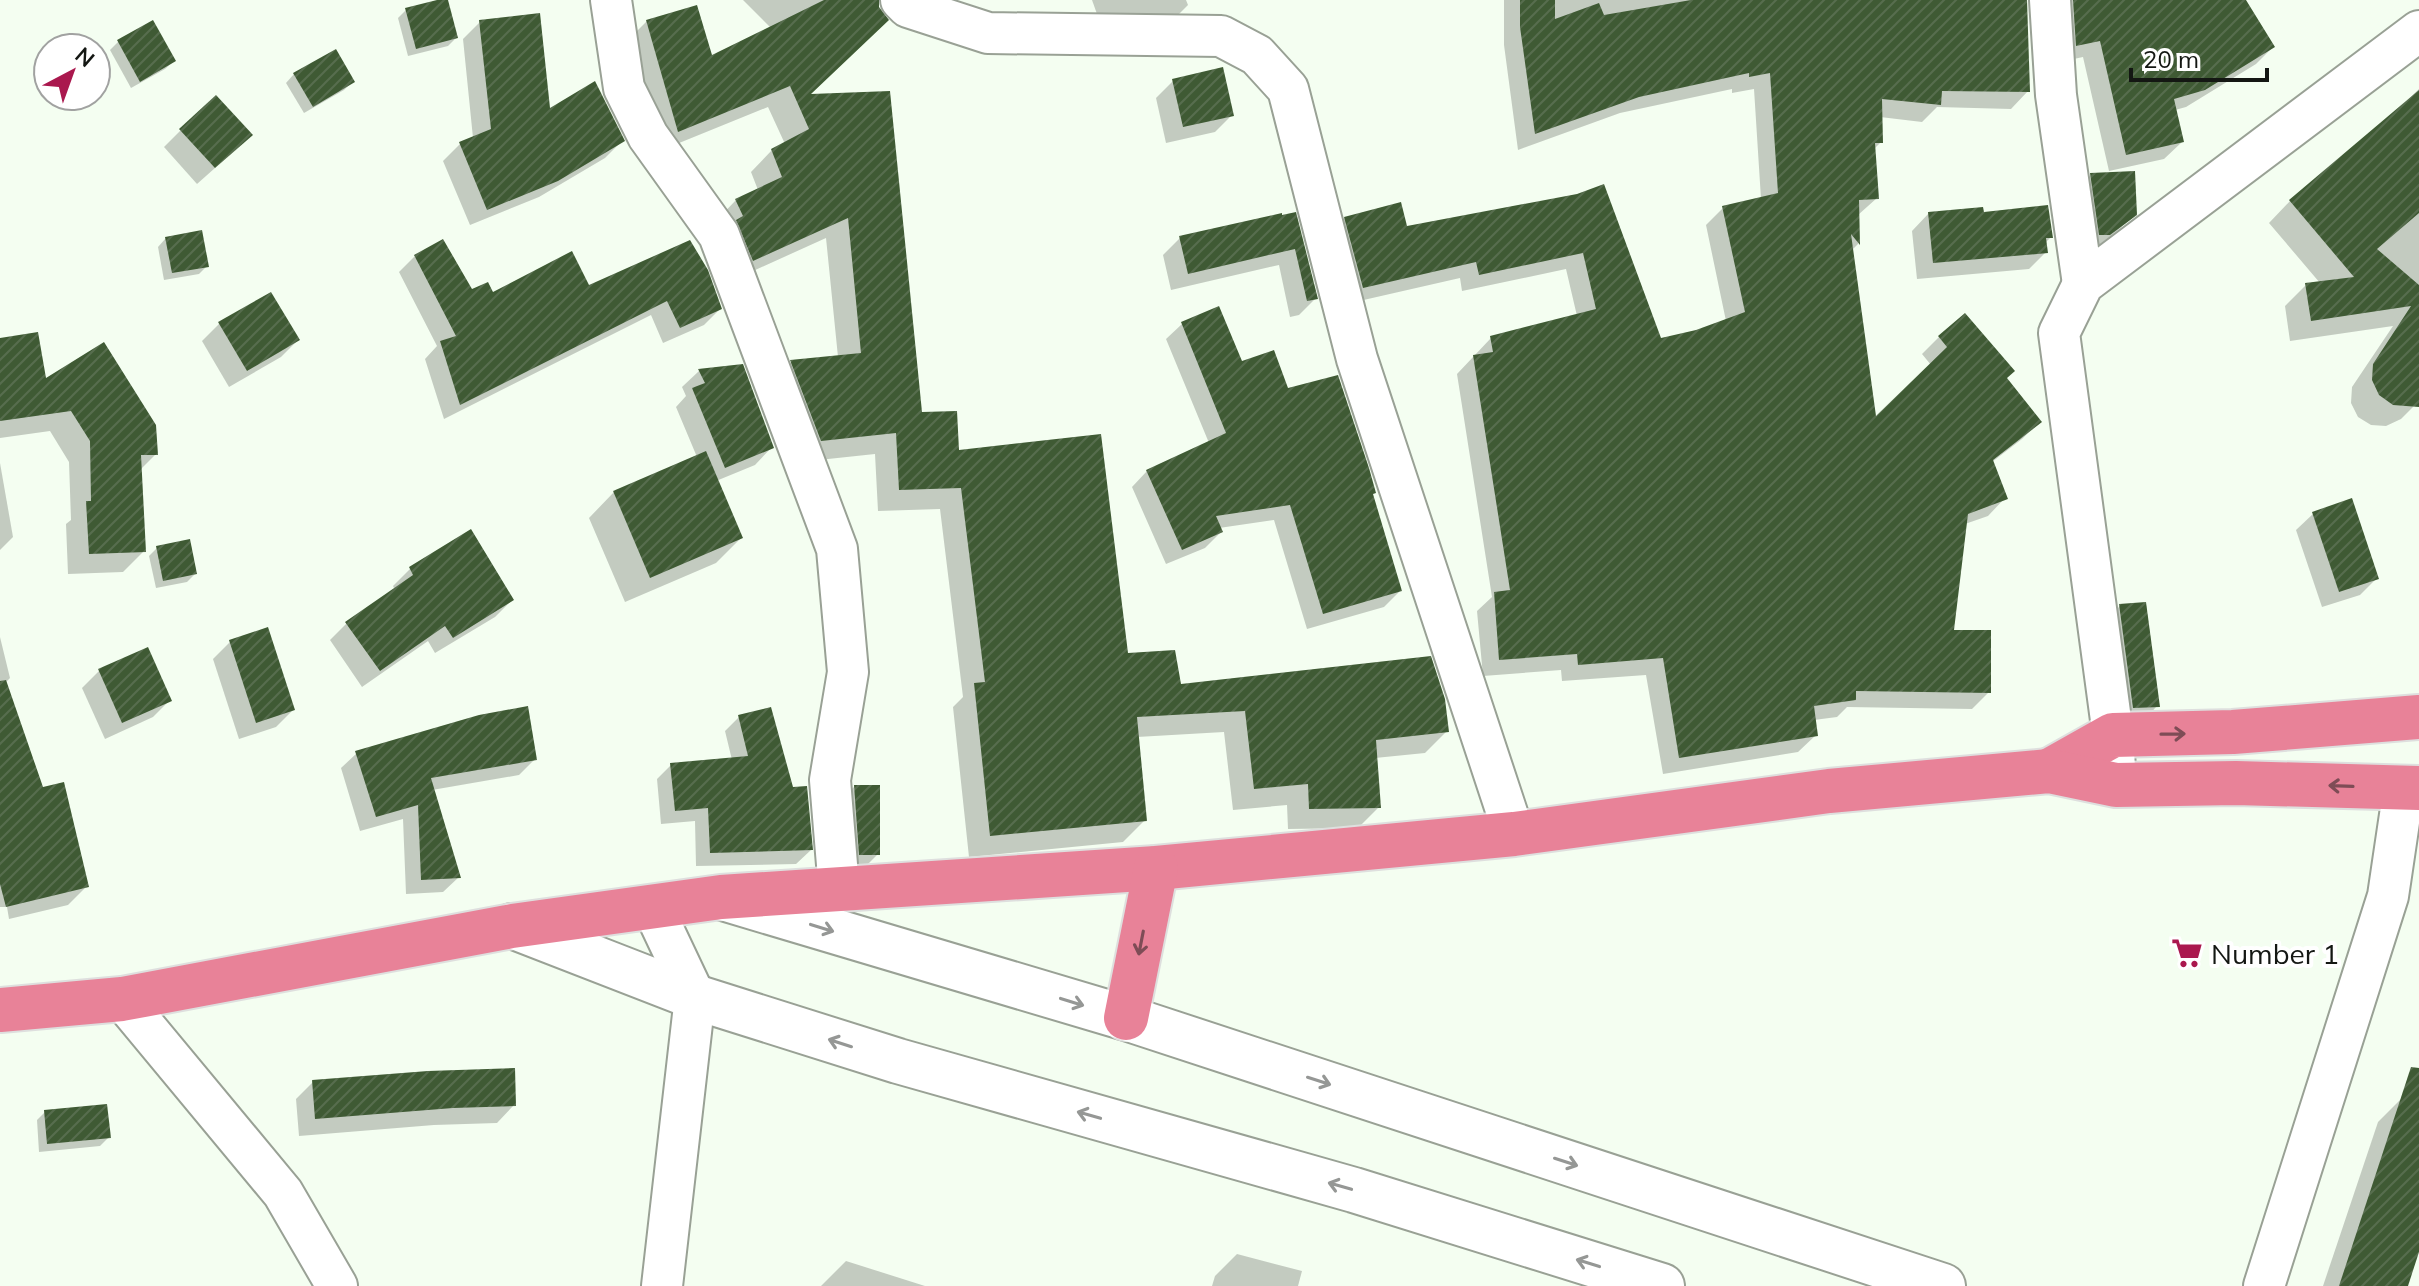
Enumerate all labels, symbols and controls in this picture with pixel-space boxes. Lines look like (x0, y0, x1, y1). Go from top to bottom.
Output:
north arrow (32, 32, 112, 112)
scale bar (2131, 32, 2267, 82)
text: N (70, 41, 101, 73)
text: 20 m (2143, 44, 2199, 74)
one-way arrow (2159, 726, 2186, 741)
one-way arrow (2328, 778, 2355, 794)
one-way arrow (809, 921, 835, 936)
one-way arrow (1132, 930, 1147, 955)
supermarket icon: Number 1 (2170, 936, 2204, 970)
place label: Number 1 (2211, 936, 2339, 971)
one-way arrow (1058, 995, 1084, 1010)
one-way arrow (827, 1035, 853, 1050)
one-way arrow (1306, 1074, 1332, 1089)
one-way arrow (1077, 1107, 1103, 1122)
one-way arrow (1553, 1155, 1579, 1170)
one-way arrow (1327, 1178, 1353, 1193)
one-way arrow (1576, 1255, 1601, 1269)

